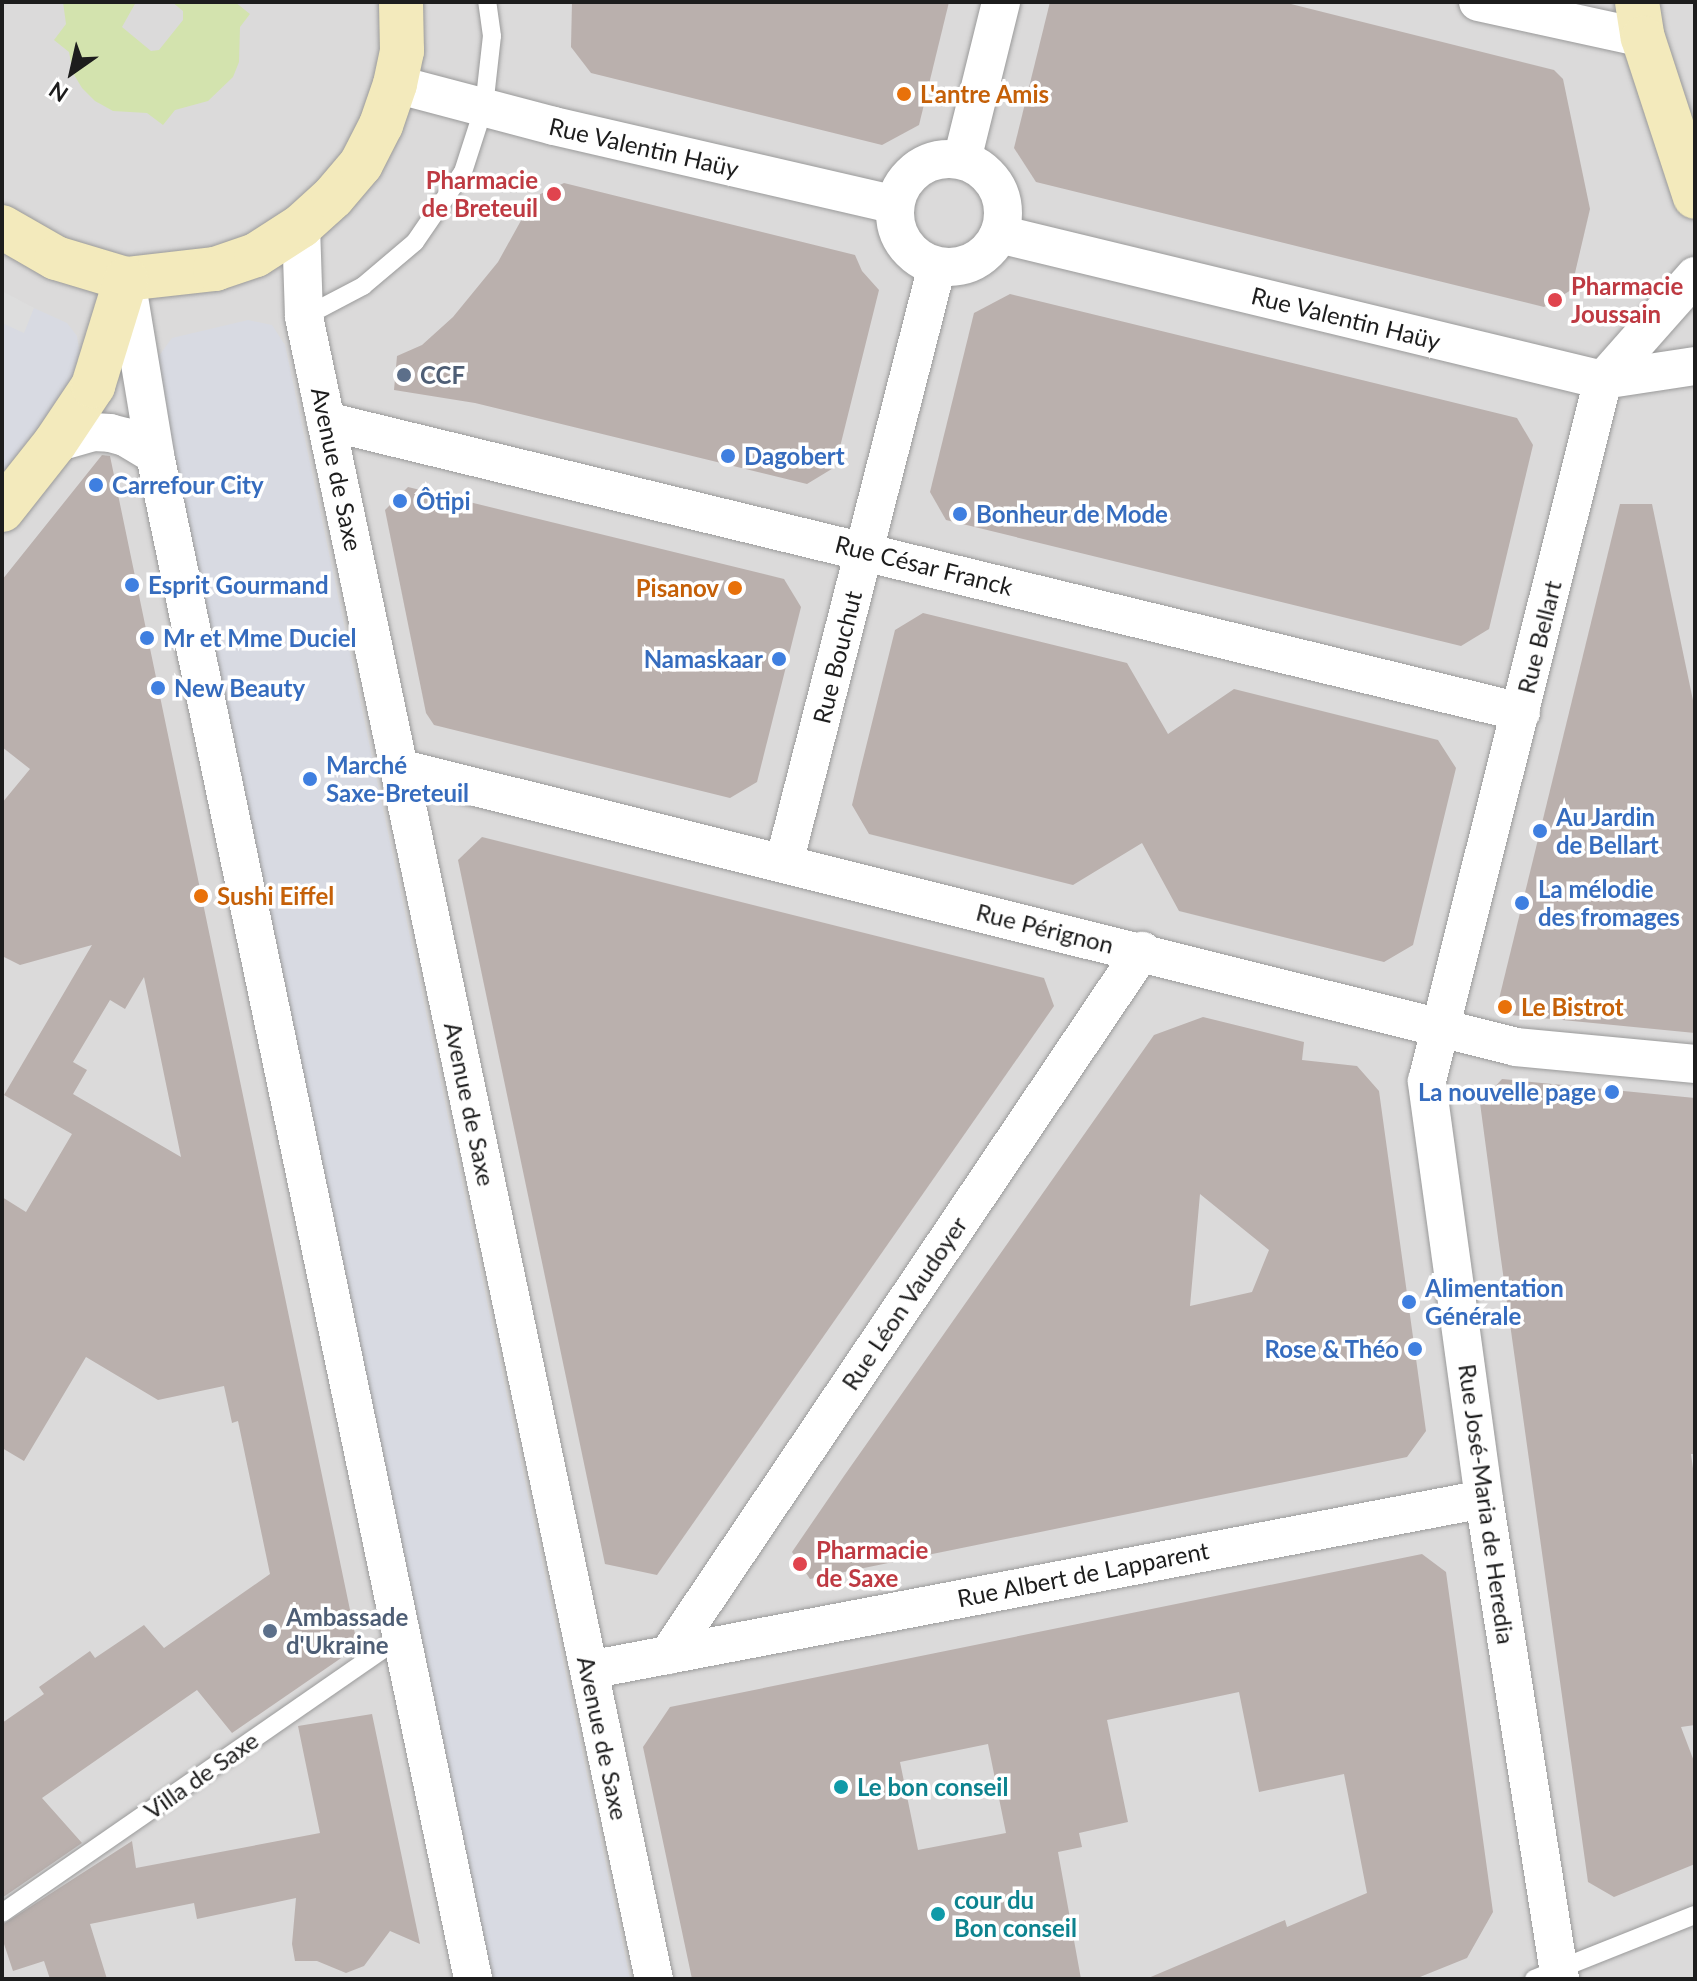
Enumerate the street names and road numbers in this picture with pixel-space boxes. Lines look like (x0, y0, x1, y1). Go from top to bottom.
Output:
street label: Rue Valentin Haüy (546, 111, 742, 183)
street label: Rue Valentin Haüy (1248, 280, 1444, 356)
street label: Avenue de Saxe (306, 384, 368, 554)
street label: Rue César Franck (832, 529, 1016, 601)
street label: Rue Bellart (1511, 578, 1567, 696)
street label: Rue Bouchut (807, 588, 867, 726)
street label: Rue Pérignon (973, 897, 1117, 959)
street label: Avenue de Saxe (439, 1019, 501, 1189)
street label: Rue Léon Vaudoyer (835, 1210, 973, 1396)
street label: Rue José-Maria de Heredia (1453, 1362, 1521, 1646)
street label: Rue Albert de Lapparent (954, 1535, 1212, 1613)
street label: Avenue de Saxe (572, 1653, 634, 1823)
street label: Villa de Saxe (138, 1725, 264, 1825)

